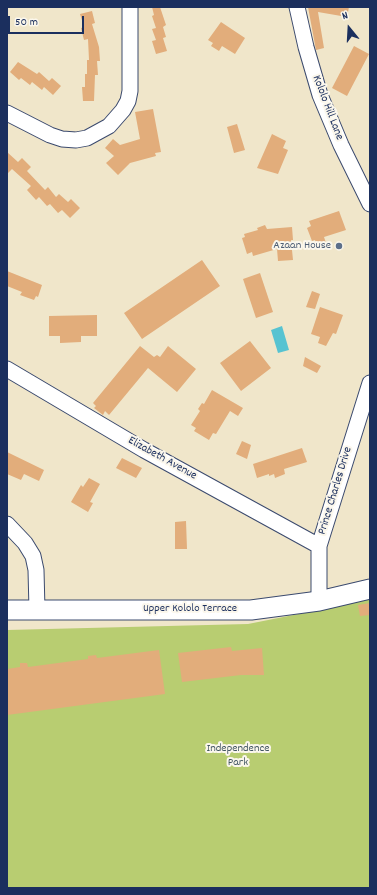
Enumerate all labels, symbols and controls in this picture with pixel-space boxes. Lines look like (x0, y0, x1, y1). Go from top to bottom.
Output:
scale bar (10, 8, 86, 34)
north arrow (329, 8, 369, 48)
text: N (340, 8, 350, 25)
text: 50 m (15, 14, 38, 31)
street label: Kololo Hill Lane (308, 74, 346, 142)
place label: Azaan House (273, 239, 331, 253)
marker: Azaan House (334, 241, 344, 251)
street label: Elizabeth Avenue (125, 434, 199, 484)
street label: Prince Charles Drive (316, 445, 356, 537)
street label: Upper Kololo Terrace (143, 602, 237, 616)
park label: Independence Park (206, 742, 270, 770)

